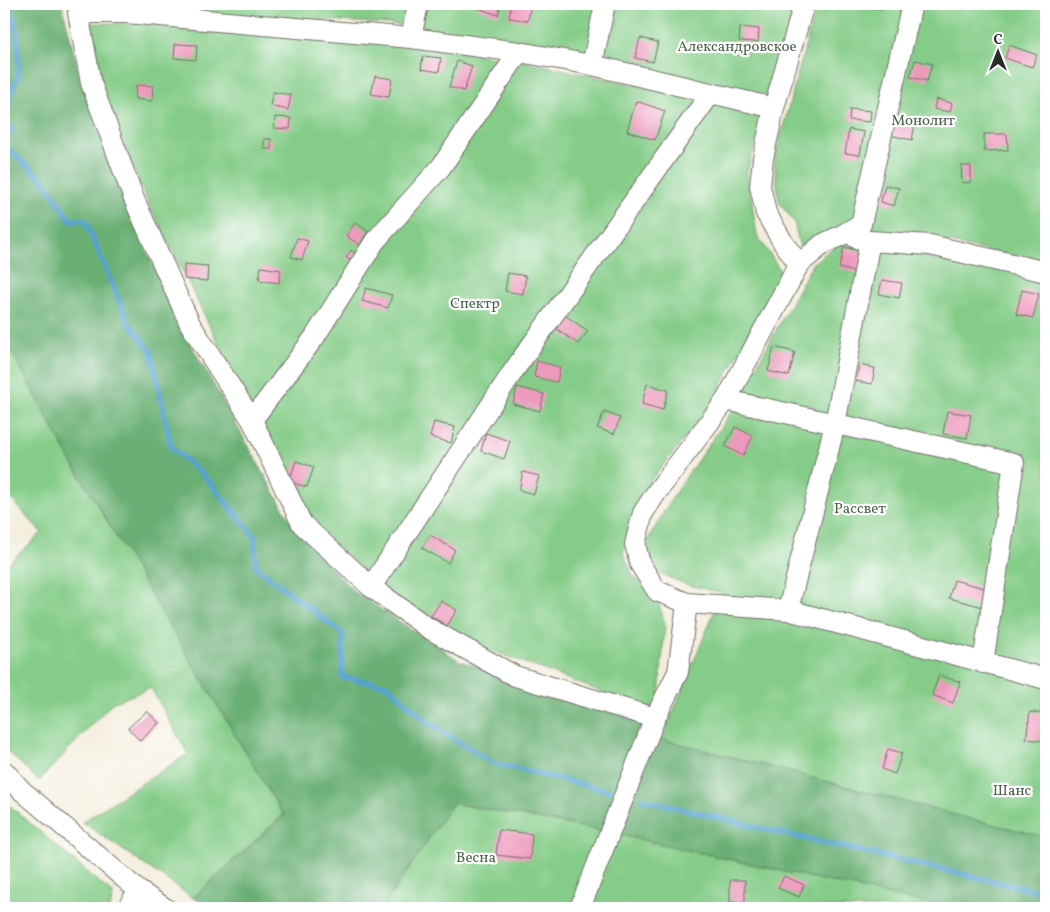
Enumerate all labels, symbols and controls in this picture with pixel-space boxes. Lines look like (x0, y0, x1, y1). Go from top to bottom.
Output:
north arrow (972, 28, 1022, 78)
text: С (993, 31, 1003, 50)
park label: Александровское (677, 37, 797, 58)
park label: Монолит (891, 111, 955, 132)
park label: Спектр (450, 294, 500, 315)
park label: Рассвет (834, 499, 886, 520)
park label: Шанс (993, 781, 1032, 802)
park label: Весна (456, 848, 496, 869)

